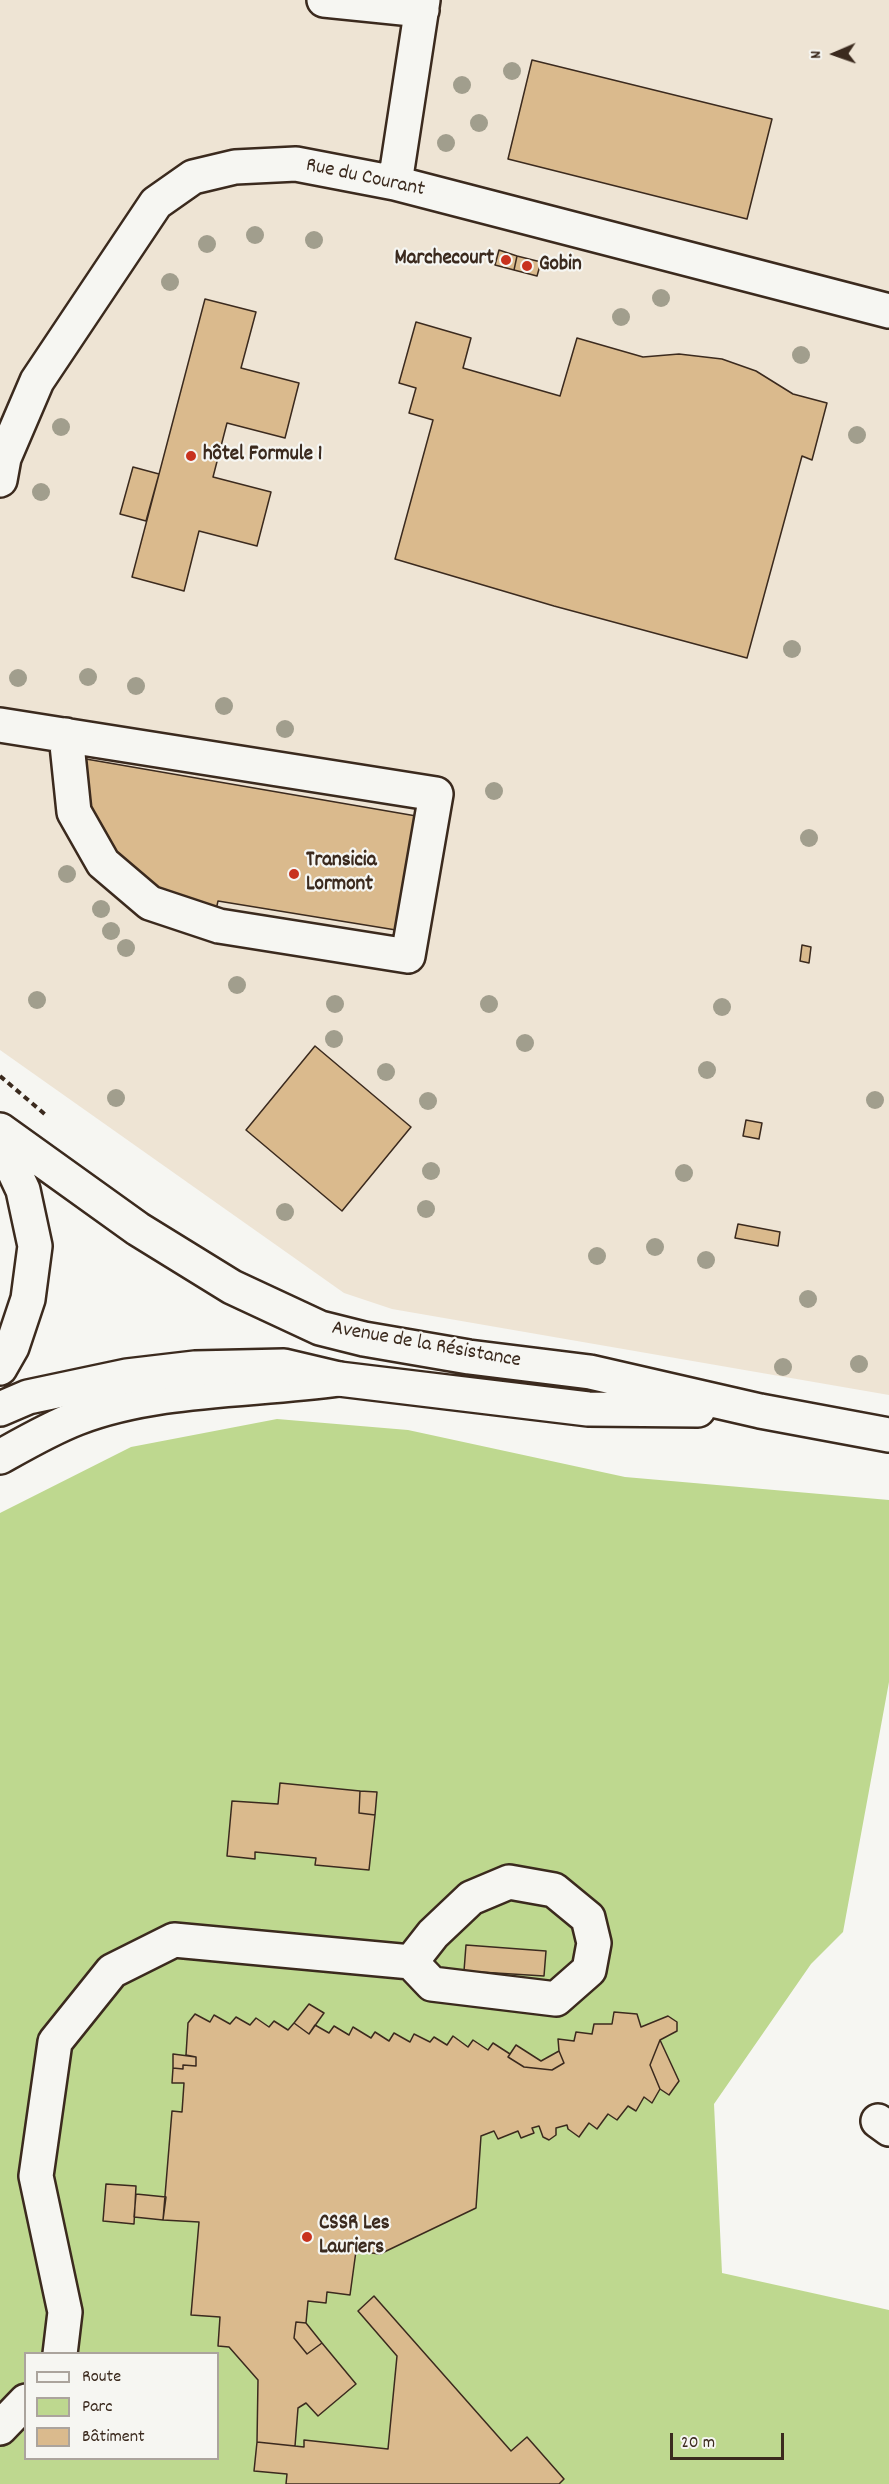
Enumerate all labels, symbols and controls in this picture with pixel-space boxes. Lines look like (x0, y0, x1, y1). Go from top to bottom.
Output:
north arrow (805, 24, 865, 84)
text: N (805, 50, 828, 59)
street label: Rue du Courant (303, 154, 427, 204)
place label: Marchecourt (394, 247, 494, 273)
marker: Marchecourt (499, 253, 513, 267)
place label: Gobin (539, 253, 582, 279)
marker: Gobin (520, 259, 534, 273)
place label: hôtel Formule 1 (203, 443, 322, 469)
marker: hôtel Formule 1 (184, 449, 198, 463)
place label: Transicia Lormont (306, 849, 377, 899)
marker: Transicia Lormont (287, 867, 301, 881)
street label: Avenue de la Résistance (329, 1317, 523, 1375)
place label: CSSR Les Lauriers (319, 2212, 390, 2262)
marker: CSSR Les Lauriers (300, 2230, 314, 2244)
legend (24, 2352, 219, 2460)
text: Route (82, 2365, 121, 2390)
text: Parc (82, 2395, 113, 2420)
scale bar (673, 2421, 787, 2459)
text: Bâtiment (82, 2425, 145, 2450)
text: 20 m (681, 2431, 715, 2456)

